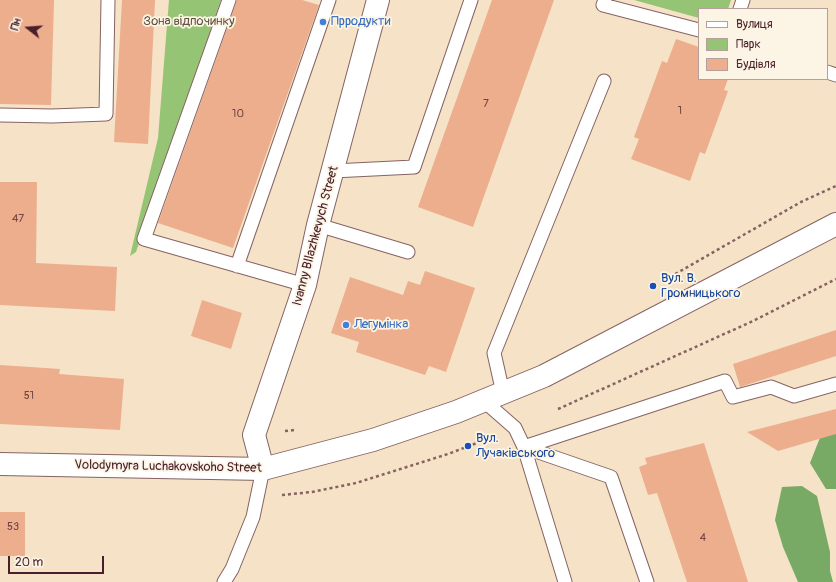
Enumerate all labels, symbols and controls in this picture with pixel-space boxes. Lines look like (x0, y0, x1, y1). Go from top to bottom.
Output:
north arrow (8, 8, 48, 48)
legend (698, 8, 828, 80)
park label: Зона відпочинку (143, 14, 235, 30)
place label: Прродукти (331, 14, 390, 30)
text: Пн (8, 17, 24, 32)
marker: Прродукти (318, 17, 328, 27)
text: Вулиця (736, 17, 773, 32)
text: Парк (736, 37, 761, 52)
text: Будівля (736, 57, 776, 72)
house number: 7 (483, 97, 489, 111)
house number: 1 (678, 104, 682, 118)
house number: 10 (232, 107, 244, 121)
street label: Ivanny Bllazhkevych Street (290, 164, 342, 308)
house number: 47 (12, 212, 24, 226)
place label: Вул. В. Громницького (661, 271, 740, 302)
marker: Вул. В. Громницького (648, 281, 658, 291)
place label: Легумінка (354, 317, 408, 333)
marker: Легумінка (341, 320, 351, 330)
house number: 51 (24, 389, 34, 403)
place label: Вул. Лучаківського (476, 431, 555, 462)
marker: Вул. Лучаківського (463, 441, 473, 451)
street label: Volodymyra Luchakovskoho Street (74, 458, 262, 476)
house number: 53 (7, 520, 19, 534)
house number: 4 (700, 531, 706, 545)
scale bar (10, 548, 106, 574)
text: 20 m (15, 555, 43, 570)

